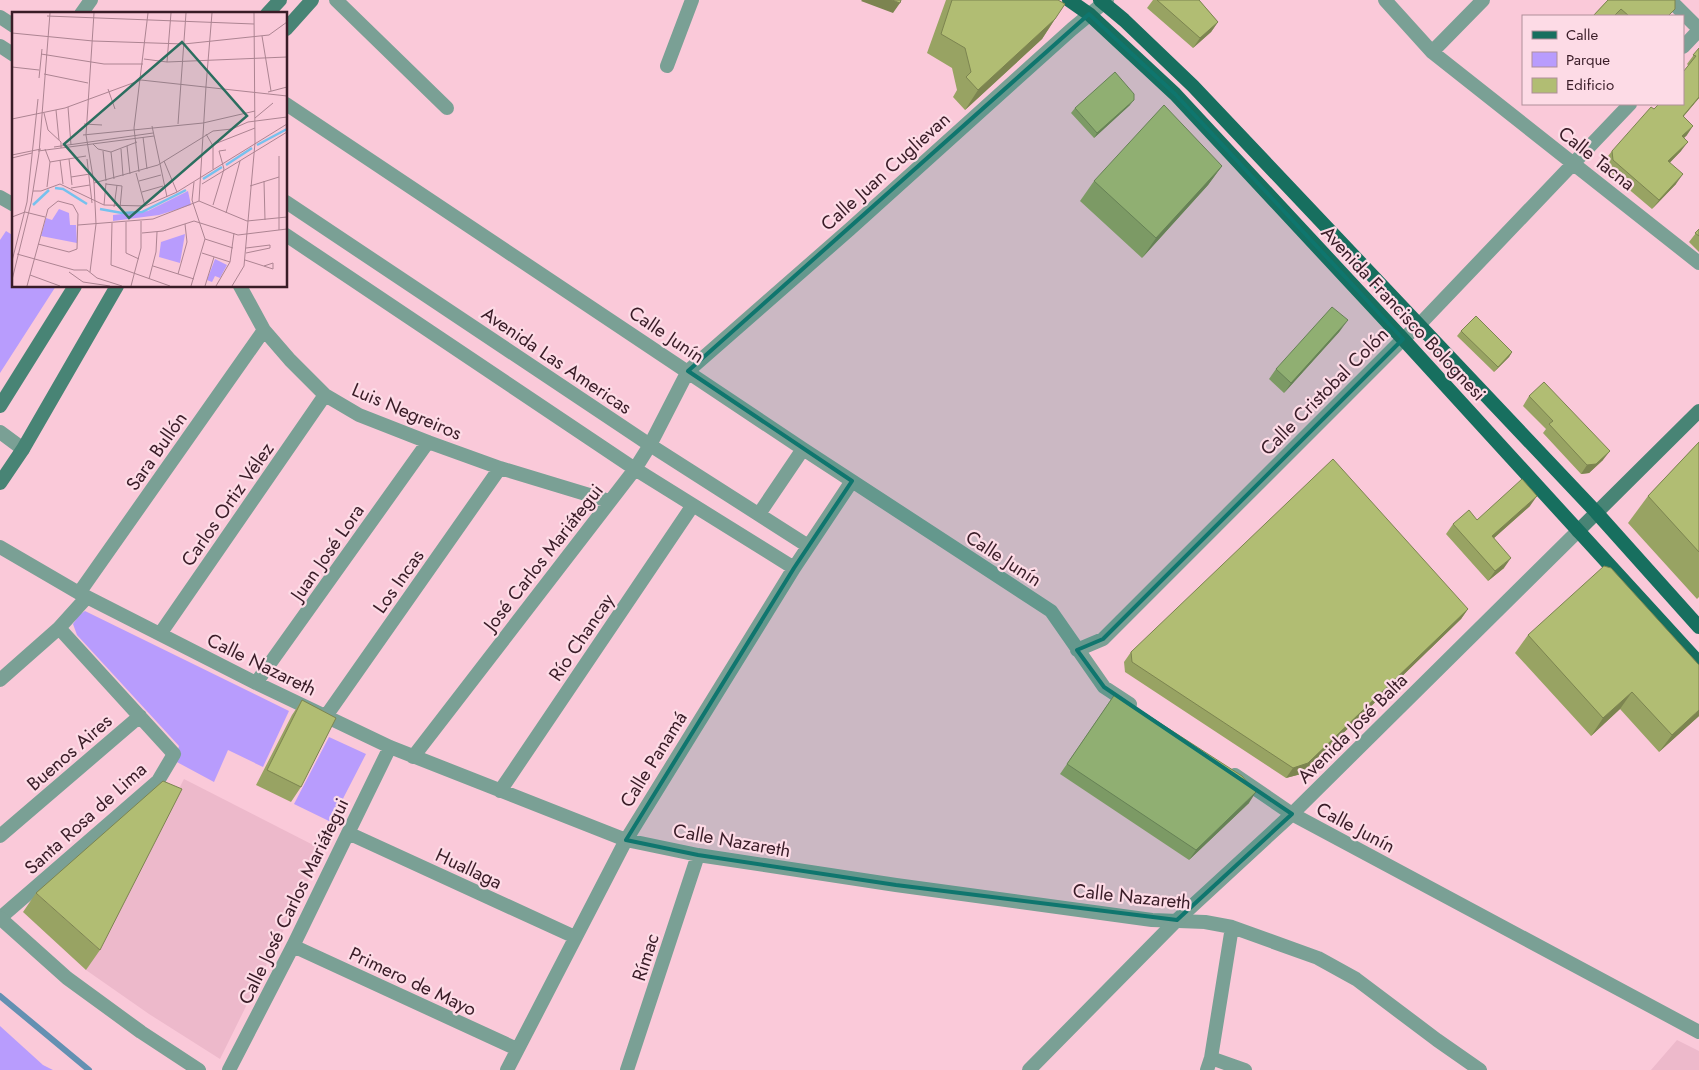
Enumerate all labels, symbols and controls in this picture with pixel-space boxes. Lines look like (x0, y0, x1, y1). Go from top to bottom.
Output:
inset map (12, 12, 288, 288)
legend (1522, 15, 1684, 105)
text: Calle (1566, 24, 1598, 46)
text: Parque (1566, 49, 1610, 71)
text: Edificio (1566, 74, 1614, 96)
street label: Calle Juan Cuglievan (815, 106, 956, 237)
street label: Calle Tacna (1553, 120, 1641, 197)
street label: Avenida Francisco Bolognesi (1315, 220, 1492, 407)
street label: Calle Junín (624, 299, 710, 370)
street label: Avenida Las Americas (476, 300, 637, 421)
street label: Calle Cristobal Colón (1254, 321, 1395, 462)
street label: Luis Negreiros (348, 376, 466, 447)
street label: Sara Bullón (119, 406, 193, 496)
street label: Carlos Ortiz Vélez (175, 437, 280, 572)
street label: José Carlos Mariátegui (475, 478, 609, 639)
street label: Juan José Lora (283, 499, 371, 608)
street label: Calle Junín (960, 524, 1047, 593)
street label: Los Incas (366, 543, 431, 619)
street label: Río Chancay (542, 588, 621, 686)
street label: Calle Nazareth (203, 626, 321, 703)
street label: Avenida José Balta (1291, 667, 1413, 789)
street label: Calle Panamá (613, 706, 694, 812)
street label: Buenos Aires (21, 707, 118, 797)
street label: Santa Rosa de Lima (18, 756, 152, 881)
street label: Calle José Carlos Mariátegui (232, 793, 355, 1009)
street label: Calle Junín (1312, 795, 1400, 860)
street label: Calle Nazareth (671, 817, 793, 864)
street label: Huallaga (431, 841, 506, 896)
street label: Calle Nazareth (1072, 877, 1192, 916)
street label: Rímac (625, 930, 666, 984)
street label: Primero de Mayo (345, 940, 481, 1023)

